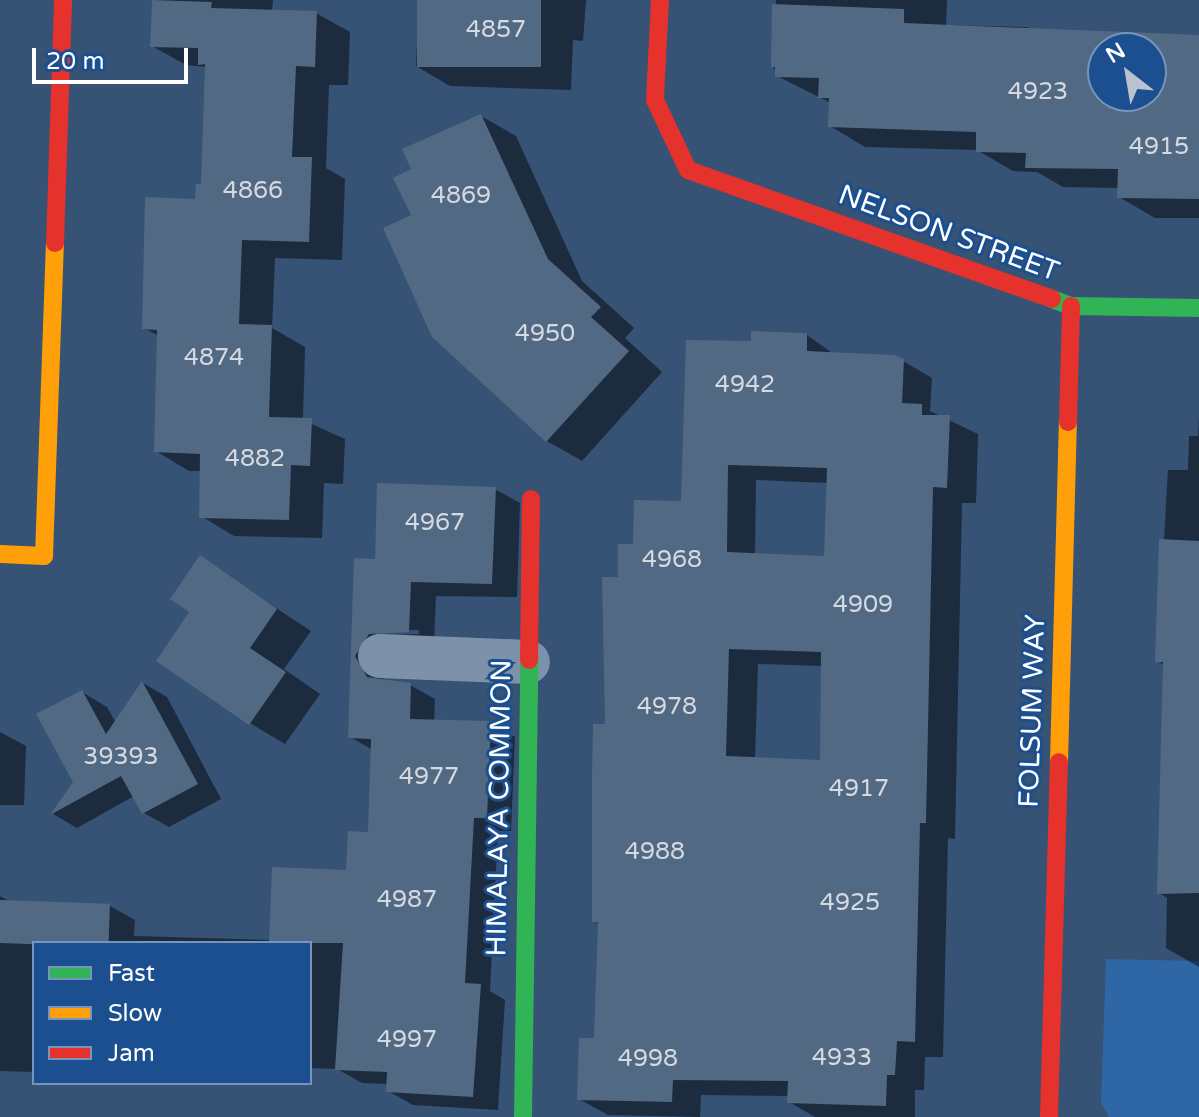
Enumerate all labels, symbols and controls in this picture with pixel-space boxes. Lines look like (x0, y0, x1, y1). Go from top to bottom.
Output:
house number: 4857 (466, 16, 526, 44)
scale bar (36, 32, 192, 82)
north arrow (1087, 32, 1167, 112)
text: N (1101, 37, 1130, 69)
text: 20 m (46, 47, 104, 76)
house number: 4923 (1008, 78, 1068, 106)
house number: 4915 (1129, 133, 1189, 161)
house number: 4866 (223, 177, 283, 205)
street label: NELSON STREET (834, 178, 1064, 288)
house number: 4869 (431, 182, 491, 210)
house number: 4950 (515, 320, 575, 348)
house number: 4874 (184, 344, 244, 372)
house number: 4942 (715, 371, 775, 399)
house number: 4882 (225, 445, 285, 473)
house number: 4967 (405, 509, 465, 537)
house number: 4968 (642, 546, 702, 574)
house number: 4909 (833, 591, 893, 619)
street label: FOLSUM WAY (1012, 614, 1052, 808)
street label: HIMALAYA COMMON (480, 659, 518, 957)
house number: 4978 (637, 693, 697, 721)
house number: 39393 (83, 743, 159, 771)
house number: 4977 (399, 763, 459, 791)
house number: 4917 (829, 775, 889, 803)
house number: 4988 (625, 838, 685, 866)
house number: 4987 (377, 886, 437, 914)
house number: 4925 (820, 889, 880, 917)
legend (32, 941, 312, 1085)
text: Fast (108, 959, 155, 988)
text: Slow (108, 999, 162, 1028)
house number: 4997 (377, 1026, 437, 1054)
text: Jam (108, 1039, 155, 1068)
house number: 4933 (812, 1044, 872, 1072)
house number: 4998 (618, 1045, 678, 1073)

